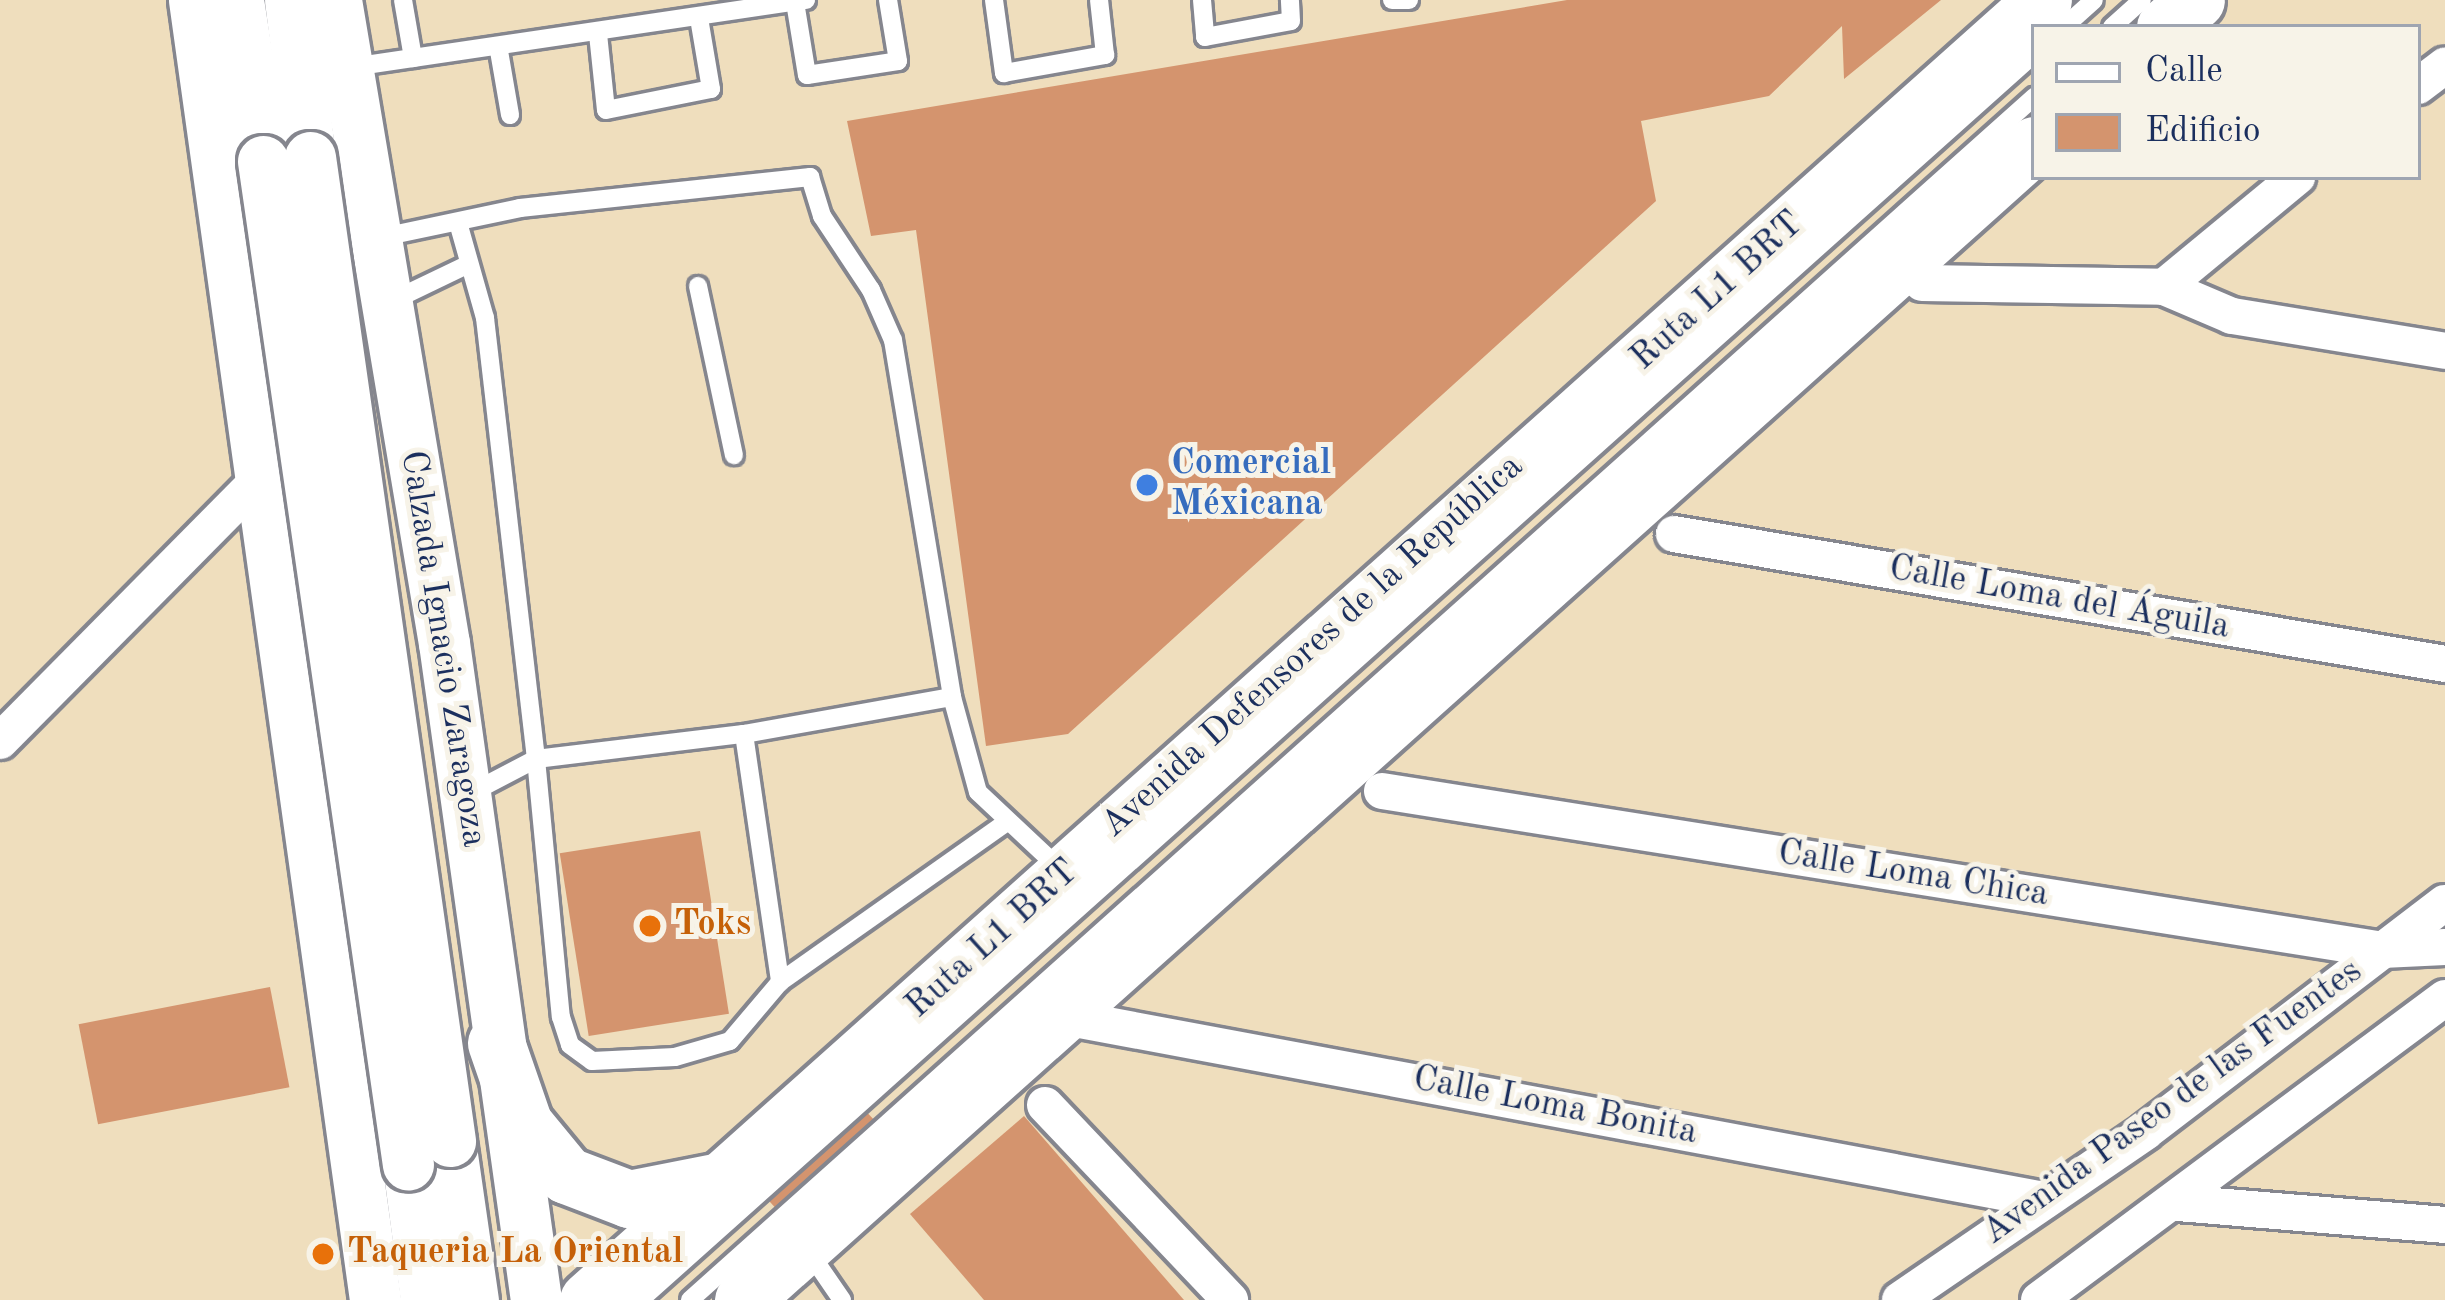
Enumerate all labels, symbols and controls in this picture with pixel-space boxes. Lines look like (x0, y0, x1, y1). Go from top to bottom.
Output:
legend (2031, 24, 2421, 180)
text: Calle (2145, 54, 2223, 90)
text: Edificio (2145, 114, 2261, 150)
street label: Ruta L1 BRT (1623, 203, 1813, 381)
place label: Comercial Méxicana (1171, 442, 1331, 527)
street label: Avenida Defensores de la República (1093, 446, 1533, 848)
street label: Calzada Ignacio Zaragoza (389, 448, 495, 850)
marker: Comercial Méxicana (1134, 472, 1160, 498)
street label: Calle Loma del Águila (1885, 548, 2233, 650)
street label: Calle Loma Chica (1775, 832, 2051, 918)
street label: Ruta L1 BRT (898, 851, 1088, 1029)
place label: Toks (674, 904, 751, 948)
marker: Toks (637, 913, 663, 939)
street label: Avenida Paseo de las Fuentes (1975, 951, 2371, 1255)
street label: Calle Loma Bonita (1409, 1058, 1701, 1156)
place label: Taqueria La Oriental (347, 1232, 683, 1276)
marker: Taqueria La Oriental (310, 1241, 336, 1267)

